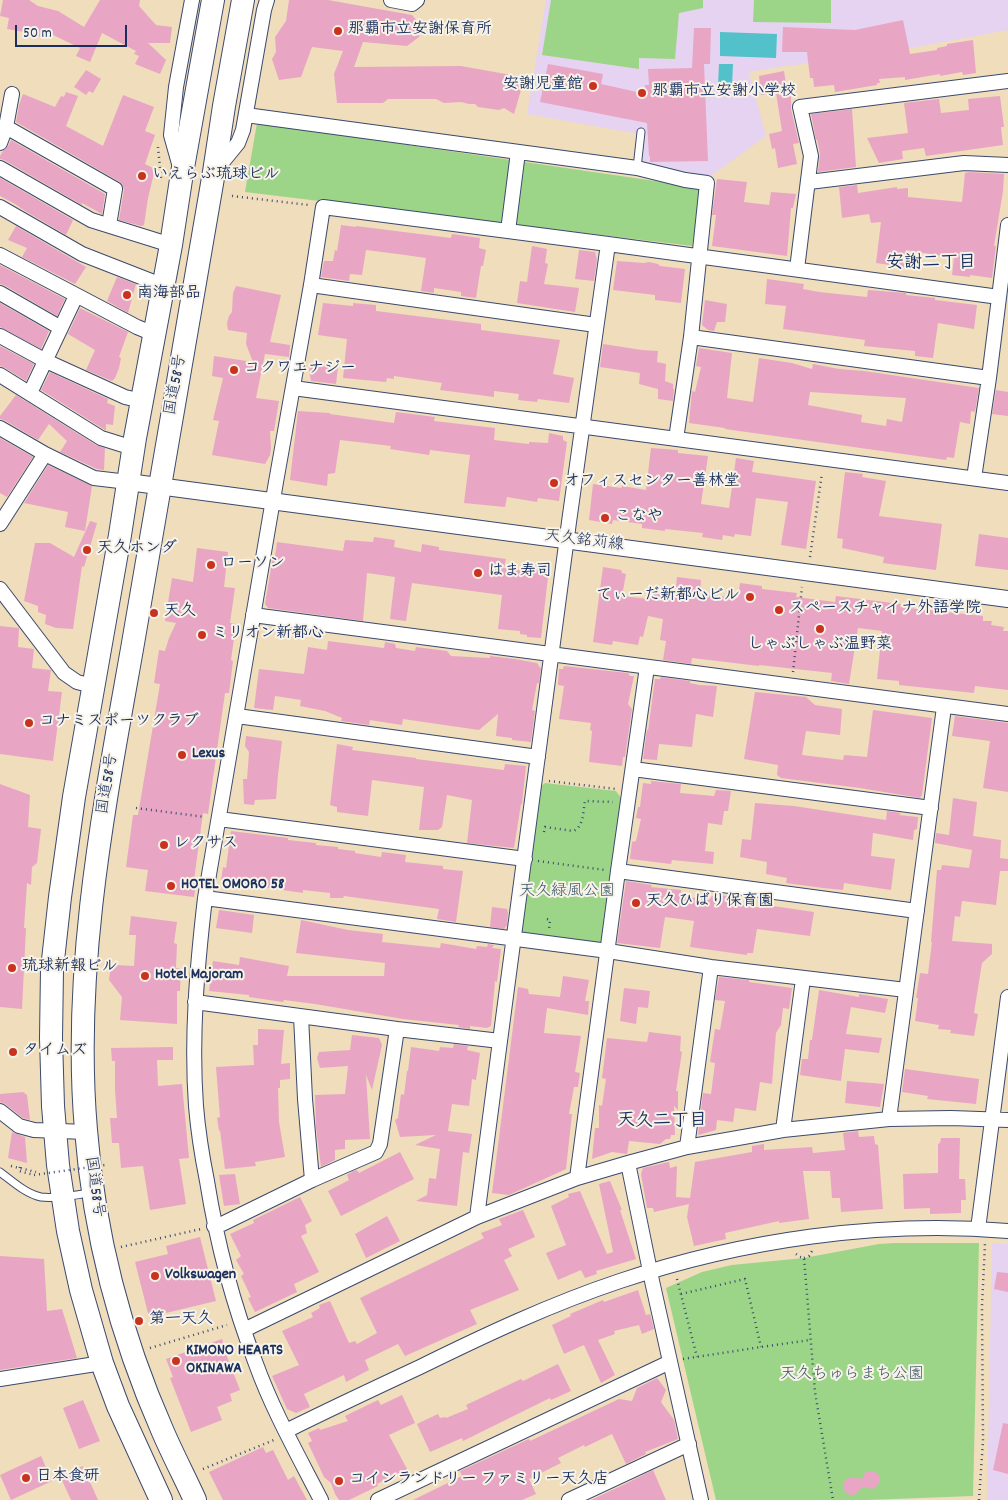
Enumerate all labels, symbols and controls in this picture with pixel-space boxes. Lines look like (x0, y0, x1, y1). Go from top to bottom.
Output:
scale bar (18, 15, 130, 47)
place label: 那覇市立安謝保育所 (348, 21, 492, 41)
text: 50 m (23, 23, 52, 45)
marker: 那覇市立安謝保育所 (332, 25, 344, 37)
place label: 安謝児童館 (503, 76, 583, 96)
marker: 安謝児童館 (587, 80, 599, 92)
place label: 那覇市立安謝小学校 (652, 83, 796, 103)
marker: 那覇市立安謝小学校 (636, 87, 648, 99)
place label: いえらぶ琉球ビル (152, 166, 280, 186)
marker: いえらぶ琉球ビル (136, 170, 148, 182)
district label: 安謝二丁目 (886, 254, 976, 276)
place label: 南海部品 (137, 285, 201, 305)
marker: 南海部品 (121, 289, 133, 301)
street label: 国道58号 (162, 353, 192, 417)
place label: コクワエナジー (244, 360, 356, 380)
marker: コクワエナジー (228, 364, 240, 376)
place label: オフィスセンター善林堂 (564, 473, 740, 493)
marker: オフィスセンター善林堂 (548, 477, 560, 489)
place label: こなや (615, 508, 663, 528)
marker: こなや (599, 512, 611, 524)
street label: 天久銘苅線 (543, 528, 625, 556)
place label: 天久ホンダ (97, 540, 177, 560)
marker: 天久ホンダ (81, 544, 93, 556)
place label: ローソン (221, 555, 285, 575)
marker: ローソン (205, 559, 217, 571)
place label: はま寿司 (488, 563, 552, 583)
marker: はま寿司 (472, 567, 484, 579)
place label: てぃーだ新都心ビル (596, 587, 740, 607)
marker: てぃーだ新都心ビル (744, 591, 756, 603)
place label: スペースチャイナ外語学院 (789, 600, 981, 620)
place label: 天久 (164, 603, 196, 623)
marker: スペースチャイナ外語学院 (773, 604, 785, 616)
marker: 天久 (148, 607, 160, 619)
marker: しゃぶしゃぶ温野菜 (814, 623, 826, 635)
place label: ミリオン新都心 (212, 625, 324, 645)
marker: ミリオン新都心 (196, 629, 208, 641)
place label: しゃぶしゃぶ温野菜 (748, 636, 892, 656)
place label: コナミスポーツクラブ (39, 713, 199, 733)
marker: コナミスポーツクラブ (23, 717, 35, 729)
place label: Lexus (192, 745, 225, 765)
marker: Lexus (176, 749, 188, 761)
street label: 国道58号 (95, 752, 123, 816)
place label: レクサス (174, 835, 238, 855)
marker: レクサス (158, 839, 170, 851)
place label: HOTEL OMORO 58 (181, 876, 284, 896)
marker: HOTEL OMORO 58 (165, 880, 177, 892)
park label: 天久緑風公園 (519, 883, 615, 903)
place label: 天久ひばり保育園 (646, 893, 774, 913)
marker: 天久ひばり保育園 (630, 897, 642, 909)
place label: 琉球新報ビル (22, 958, 118, 978)
marker: 琉球新報ビル (6, 962, 18, 974)
place label: Hotel Majoram (155, 966, 243, 986)
marker: Hotel Majoram (139, 970, 151, 982)
place label: タイムズ (23, 1042, 87, 1062)
marker: タイムズ (7, 1046, 19, 1058)
district label: 天久二丁目 (617, 1112, 707, 1134)
street label: 国道58号 (79, 1155, 107, 1219)
place label: Volkswagen (165, 1266, 236, 1286)
marker: Volkswagen (149, 1270, 161, 1282)
place label: 第一天久 (149, 1311, 213, 1331)
marker: 第一天久 (133, 1315, 145, 1327)
place label: KIMONO HEARTS OKINAWA (186, 1342, 283, 1380)
marker: KIMONO HEARTS OKINAWA (170, 1355, 182, 1367)
park label: 天久ちゅらまち公園 (780, 1366, 924, 1386)
place label: 日本食研 (36, 1468, 100, 1488)
place label: コインランドリー ファミリー天久店 (349, 1471, 609, 1491)
marker: 日本食研 (20, 1472, 32, 1484)
marker: コインランドリー ファミリー天久店 (333, 1475, 345, 1487)

